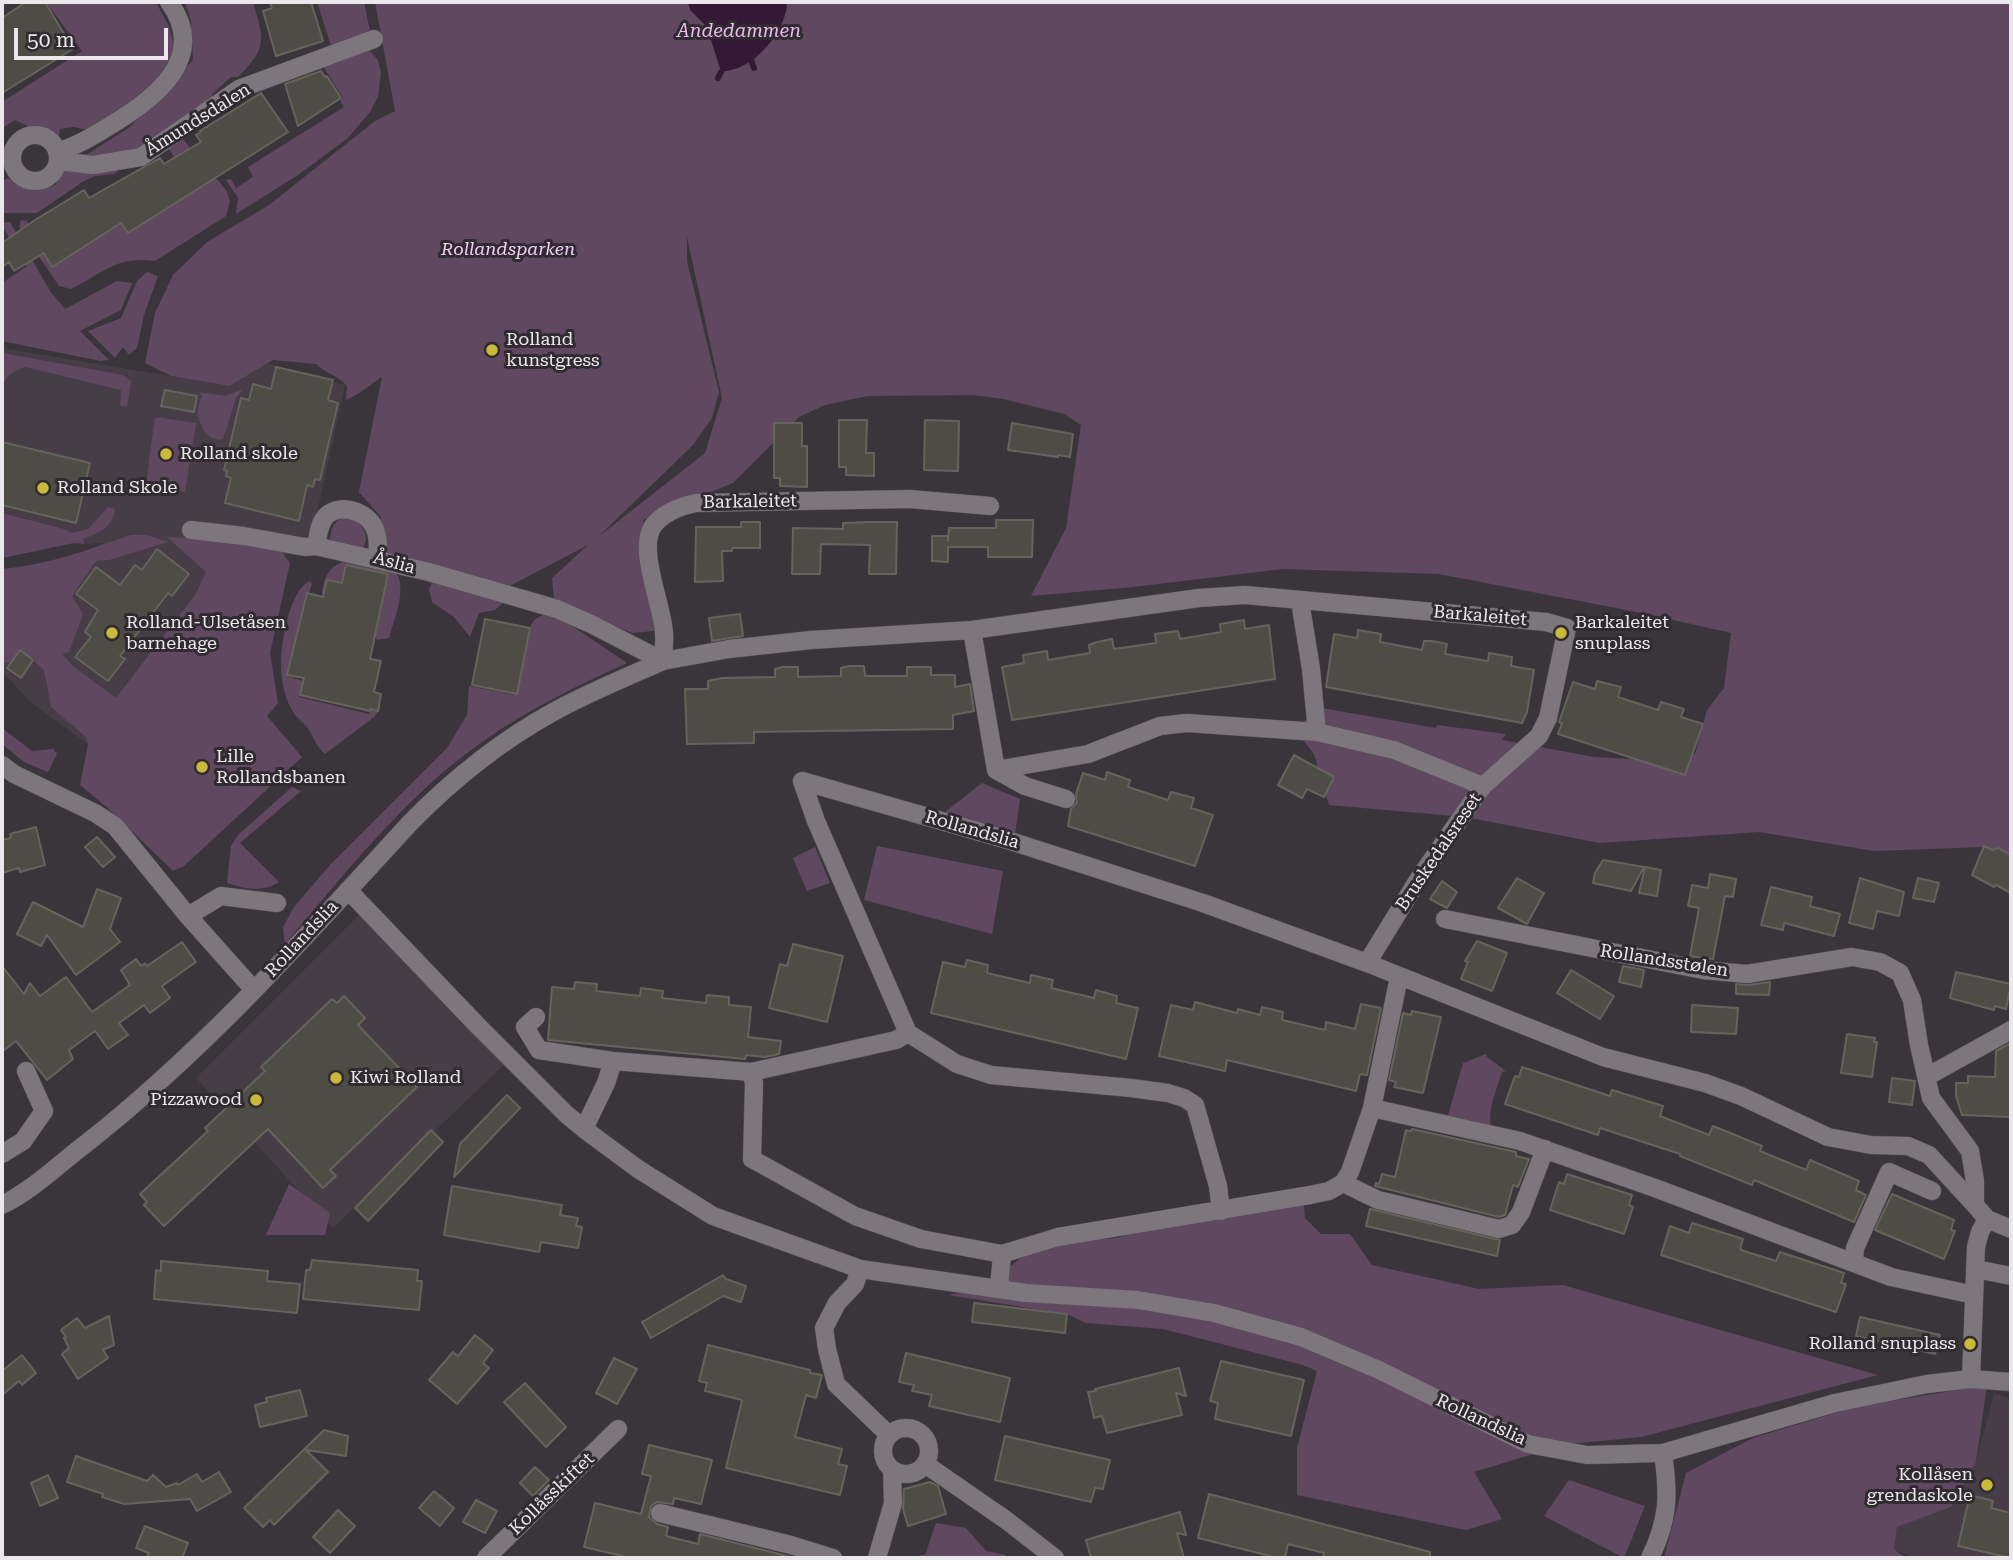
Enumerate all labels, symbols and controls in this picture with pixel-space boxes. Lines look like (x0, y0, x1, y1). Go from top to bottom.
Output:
scale bar (18, 14, 172, 58)
water label: Andedammen (677, 20, 801, 42)
text: 50 m (27, 28, 75, 52)
street label: Åmundsdalen (141, 79, 255, 161)
park label: Rollandsparken (441, 239, 575, 261)
place label: Rolland kunstgress (506, 329, 600, 372)
marker: Rolland kunstgress (484, 342, 500, 358)
place label: Rolland skole (180, 443, 298, 465)
marker: Rolland skole (158, 446, 174, 462)
place label: Rolland Skole (57, 477, 177, 499)
marker: Rolland Skole (35, 480, 51, 496)
street label: Barkaleitet (703, 490, 797, 514)
street label: Åslia (371, 547, 417, 579)
street label: Barkaleitet (1432, 601, 1528, 631)
place label: Rolland-Ulsetåsen barnehage (126, 612, 286, 654)
place label: Barkaleitet snuplass (1575, 612, 1669, 654)
marker: Rolland-Ulsetåsen barnehage (104, 625, 120, 641)
marker: Barkaleitet snuplass (1553, 625, 1569, 641)
place label: Lille Rollandsbanen (216, 746, 346, 788)
marker: Lille Rollandsbanen (194, 759, 210, 775)
street label: Bruskedalsreset (1392, 789, 1486, 915)
street label: Rollandslia (922, 806, 1022, 854)
street label: Rollandslia (261, 896, 343, 982)
street label: Rollandsstølen (1598, 940, 1730, 982)
place label: Kiwi Rolland (350, 1067, 461, 1089)
marker: Kiwi Rolland (328, 1070, 344, 1086)
place label: Pizzawood (150, 1089, 242, 1111)
marker: Pizzawood (248, 1092, 264, 1108)
place label: Rolland snuplass (1809, 1333, 1956, 1355)
marker: Rolland snuplass (1962, 1336, 1978, 1352)
street label: Rollandslia (1433, 1390, 1529, 1450)
street label: Kollåsskiftet (505, 1448, 599, 1540)
place label: Kollåsen grendaskole (1867, 1464, 1973, 1506)
marker: Kollåsen grendaskole (1979, 1477, 1995, 1493)

